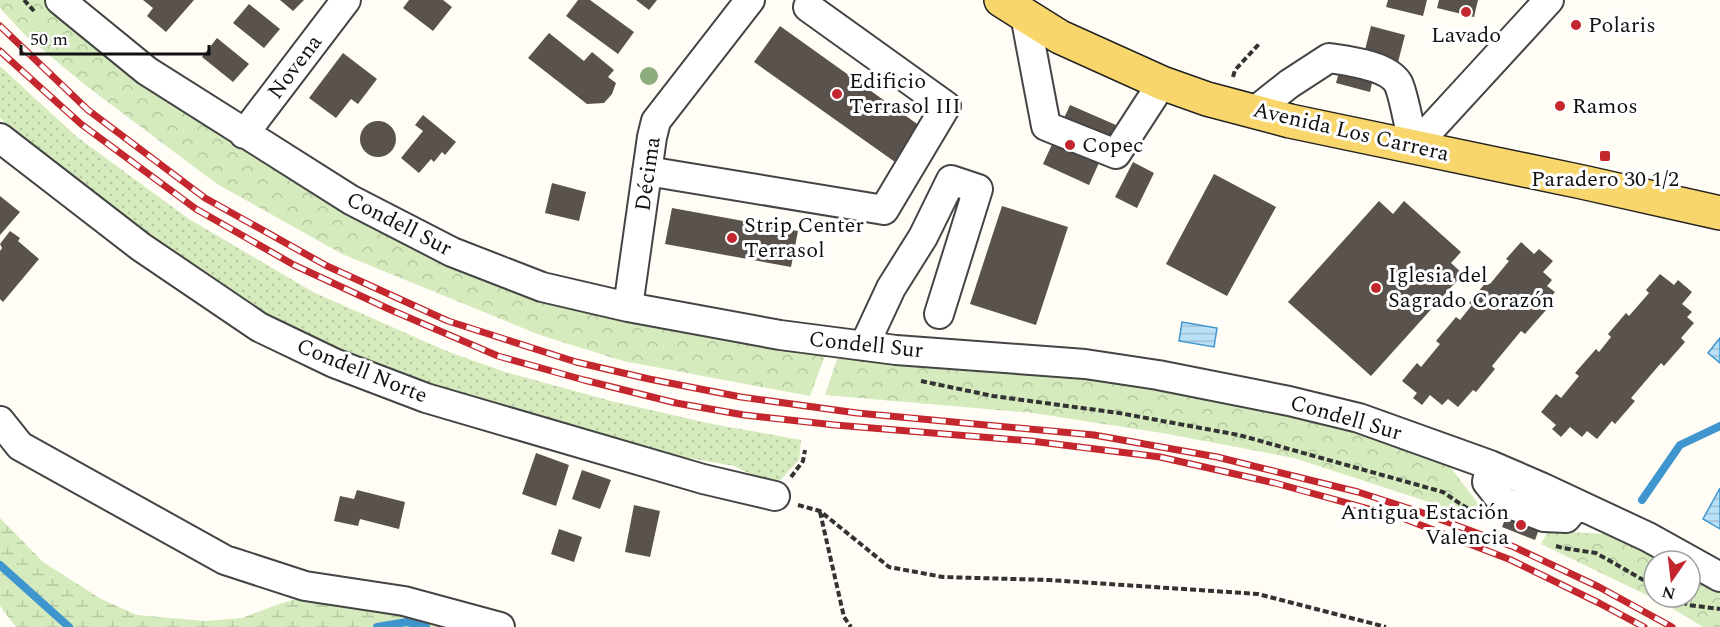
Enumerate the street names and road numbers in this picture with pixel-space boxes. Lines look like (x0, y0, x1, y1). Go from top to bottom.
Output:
street label: Novena (260, 27, 331, 107)
street label: Avenida Los Carrera (1250, 93, 1453, 171)
street label: Décima (626, 134, 670, 213)
street label: Condell Sur (340, 183, 458, 265)
street label: Condell Sur (807, 323, 925, 367)
street label: Condell Norte (292, 330, 432, 412)
street label: Condell Sur (1286, 386, 1406, 450)

